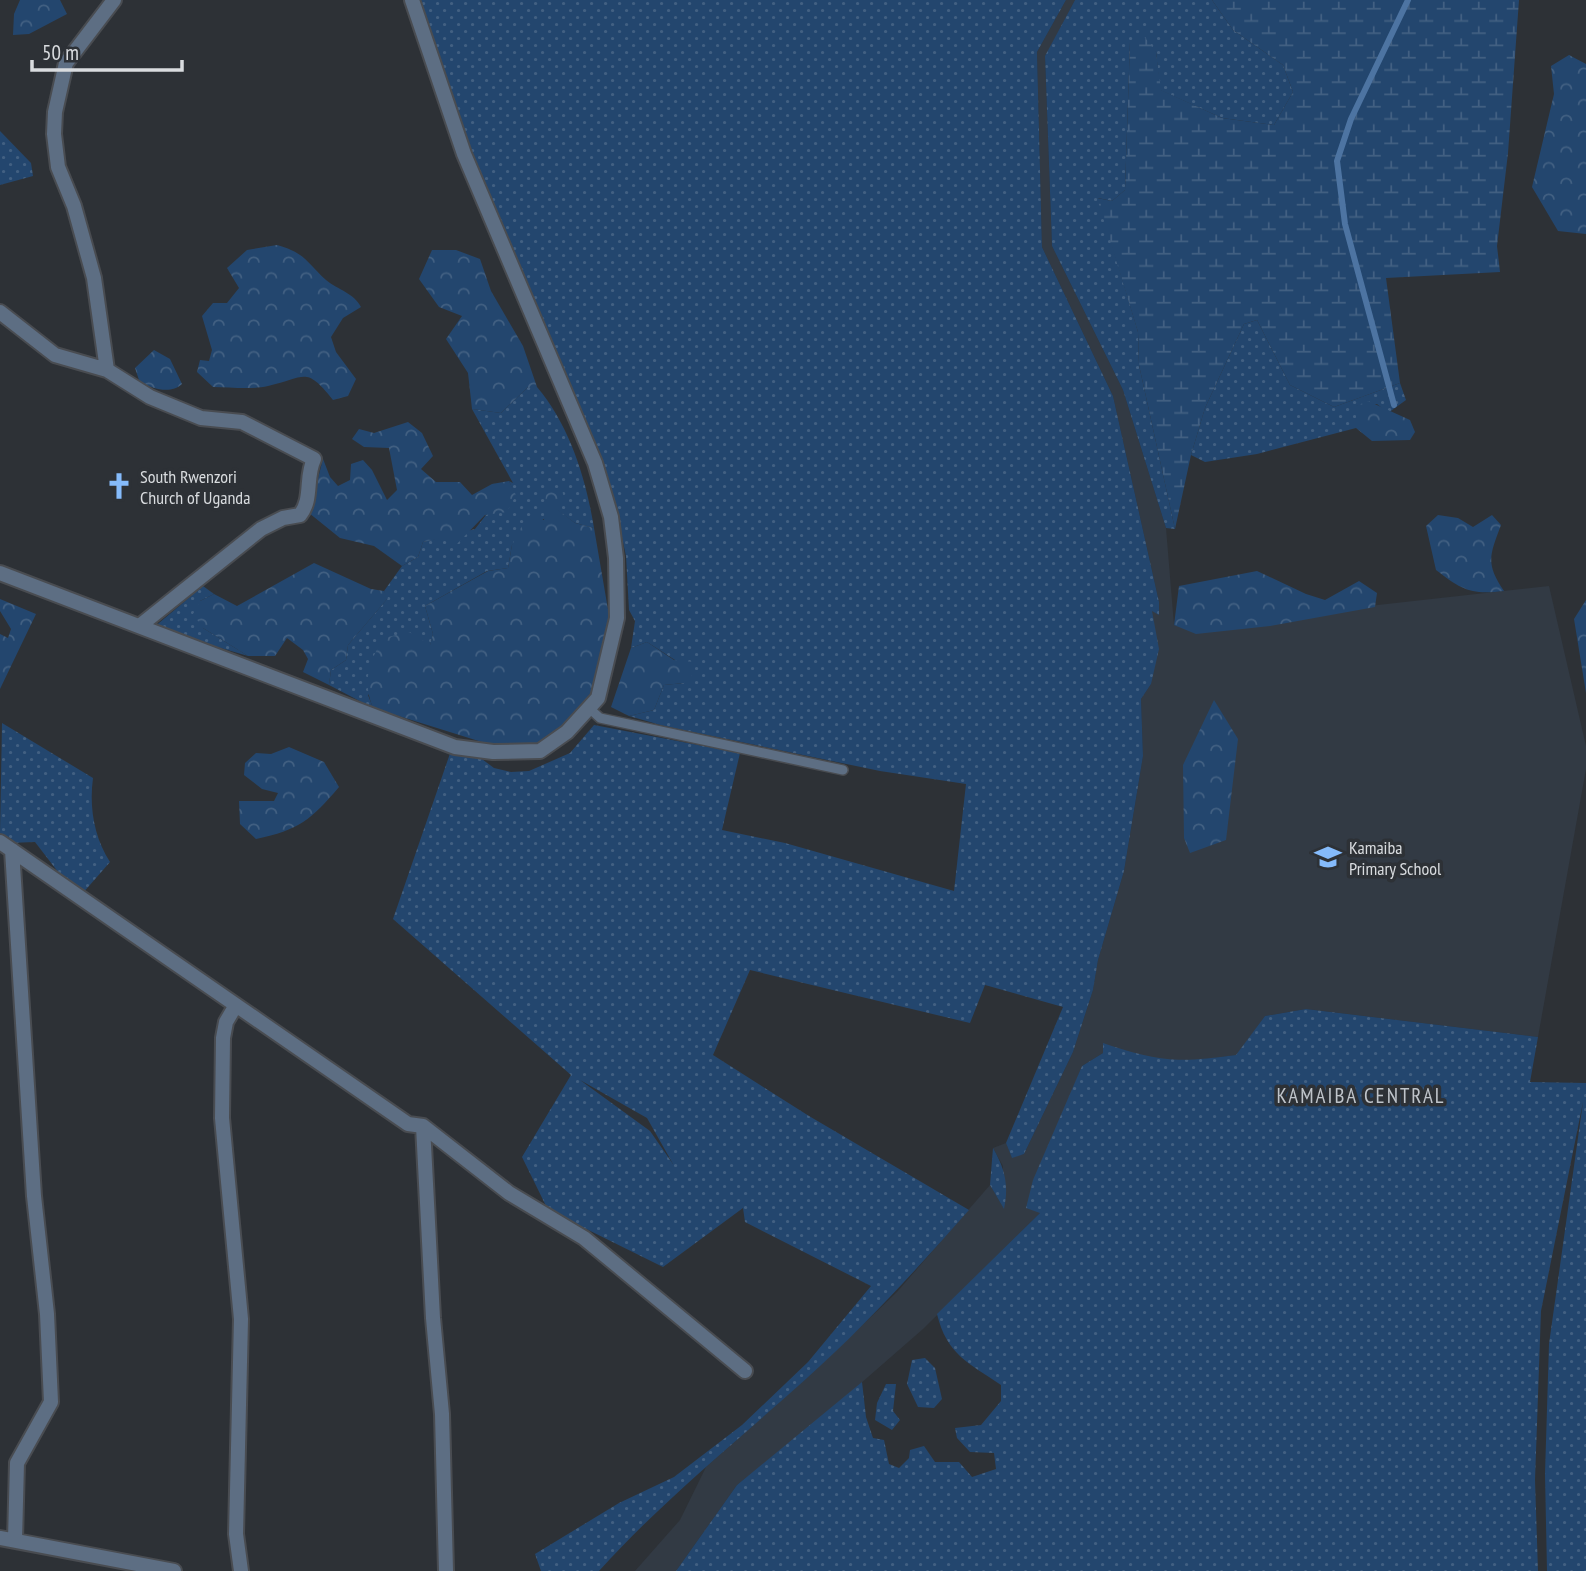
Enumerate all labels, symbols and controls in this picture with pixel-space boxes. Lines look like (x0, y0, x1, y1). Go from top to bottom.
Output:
scale bar (32, 28, 182, 72)
text: 50 m (42, 39, 79, 66)
place label: South Rwenzori Church of Uganda (140, 465, 250, 509)
church icon: South Rwenzori Church of Uganda (104, 471, 134, 501)
place label: Kamaiba Primary School (1349, 836, 1442, 880)
school or university icon: Kamaiba Primary School (1313, 842, 1343, 872)
district label: KAMAIBA CENTRAL (1276, 1082, 1446, 1109)

